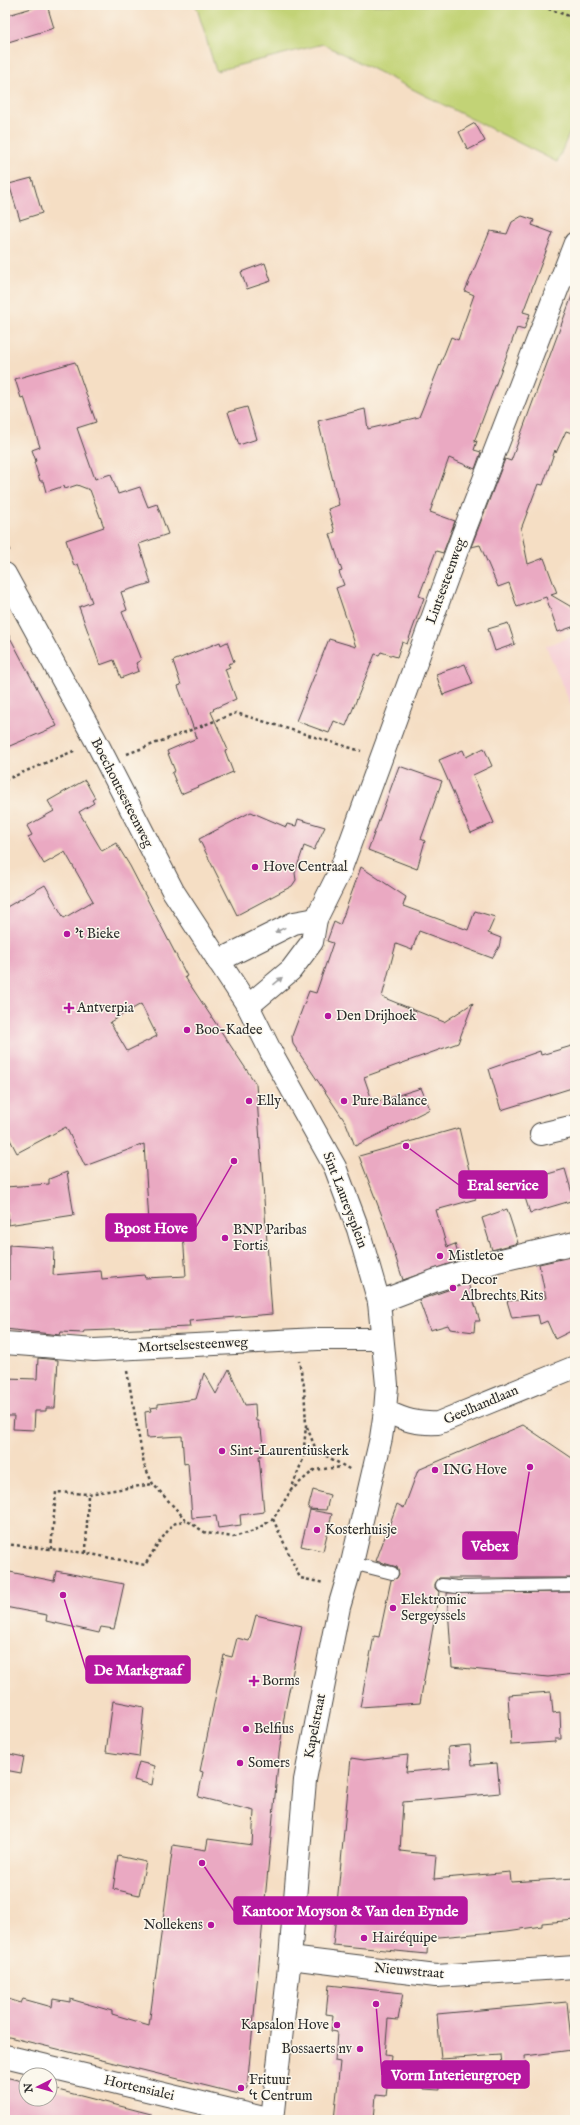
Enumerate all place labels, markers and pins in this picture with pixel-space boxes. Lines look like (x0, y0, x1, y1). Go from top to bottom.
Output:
place label: Hove Centraal (263, 858, 348, 876)
marker: Hove Centraal (250, 862, 260, 872)
place label: 't Bieke (75, 925, 120, 943)
marker: 't Bieke (62, 929, 72, 939)
place label: Antverpia (76, 999, 135, 1017)
marker: Antverpia (64, 1003, 74, 1013)
place label: Den Drijhoek (336, 1007, 417, 1025)
marker: Den Drijhoek (323, 1011, 333, 1021)
place label: Boo-Kadee (195, 1021, 263, 1039)
marker: Boo-Kadee (182, 1025, 192, 1035)
place label: Elly (257, 1092, 281, 1110)
place label: Pure Balance (352, 1092, 428, 1110)
marker: Elly (244, 1096, 254, 1106)
marker: Pure Balance (339, 1096, 349, 1106)
callout: Eral service (459, 1171, 547, 1198)
callout: Bpost Hove (106, 1214, 196, 1241)
place label: BNP Paribas Fortis (233, 1221, 307, 1255)
marker: BNP Paribas Fortis (220, 1233, 230, 1243)
place label: Mistletoe (448, 1247, 504, 1265)
marker: Mistletoe (435, 1251, 445, 1261)
place label: Decor Albrechts Rits (460, 1271, 544, 1305)
marker: Decor Albrechts Rits (448, 1283, 458, 1293)
place label: Sint-Laurentiuskerk (230, 1442, 349, 1460)
marker: Sint-Laurentiuskerk (217, 1446, 227, 1456)
place label: ING Hove (443, 1461, 507, 1479)
marker: ING Hove (430, 1465, 440, 1475)
place label: Kosterhuisje (325, 1521, 397, 1539)
marker: Kosterhuisje (312, 1525, 322, 1535)
callout: Vebex (463, 1532, 517, 1559)
place label: Elektromic Sergeyssels (401, 1591, 466, 1625)
marker: Elektromic Sergeyssels (388, 1603, 398, 1613)
callout: De Markgraaf (86, 1656, 190, 1683)
place label: Borms (262, 1672, 300, 1690)
marker: Borms (249, 1676, 259, 1686)
place label: Belfius (254, 1720, 294, 1738)
marker: Belfius (241, 1724, 251, 1734)
place label: Somers (248, 1754, 290, 1772)
marker: Somers (235, 1758, 245, 1768)
callout: Kantoor Moyson & Van den Eynde (234, 1897, 467, 1924)
place label: Nollekens (144, 1916, 203, 1934)
marker: Nollekens (206, 1920, 216, 1930)
place label: Hairéquipe (372, 1929, 438, 1947)
marker: Hairéquipe (359, 1933, 369, 1943)
place label: Kapsalon Hove (241, 2016, 330, 2034)
marker: Kapsalon Hove (332, 2020, 342, 2030)
place label: Bossaerts nv (281, 2040, 353, 2058)
marker: Bossaerts nv (355, 2044, 365, 2054)
callout: Vorm Interieurgroep (382, 2061, 529, 2088)
place label: Frituur ‘t Centrum (249, 2071, 313, 2105)
marker: Frituur ‘t Centrum (236, 2083, 246, 2093)

